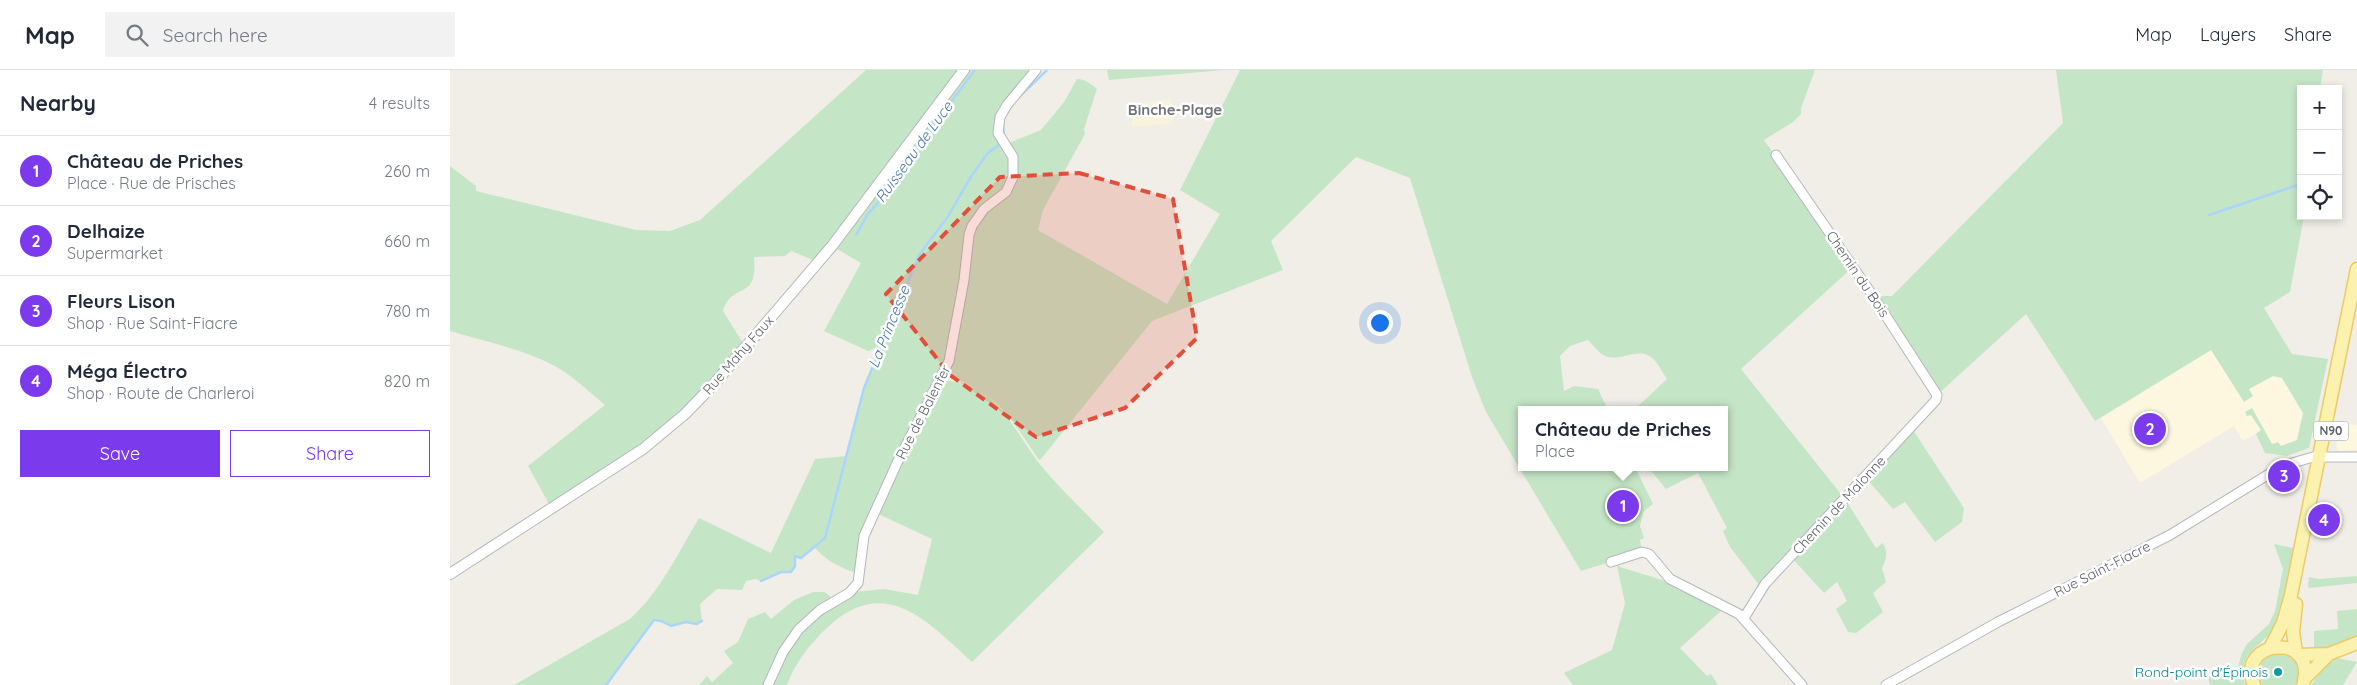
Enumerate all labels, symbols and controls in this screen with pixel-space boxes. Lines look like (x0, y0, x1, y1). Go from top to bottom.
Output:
search box (105, 12, 455, 57)
text: Map (25, 20, 75, 50)
icon: search (123, 21, 151, 49)
text: Search here (163, 23, 268, 47)
text: Map (2135, 23, 2172, 46)
text: Layers (2200, 23, 2256, 46)
text: Share (2284, 23, 2332, 46)
map controls (2297, 85, 2342, 220)
button: + (2297, 85, 2342, 130)
text: Nearby (20, 90, 96, 116)
text: 4 results (369, 93, 430, 113)
water label: Ruisseau de Luce (871, 97, 957, 206)
district label: Binche-Plage (1128, 100, 1222, 119)
button: − (2297, 130, 2342, 175)
text: Château de Priches (67, 149, 243, 173)
text: 1 (33, 161, 39, 181)
text: 260 m (384, 161, 430, 181)
text: Place · Rue de Prisches (67, 173, 236, 193)
button: locate (2297, 175, 2342, 220)
text: Delhaize (67, 219, 145, 243)
street label: Chemin du Bois (1822, 227, 1894, 321)
text: 2 (31, 231, 41, 251)
text: 660 m (384, 231, 430, 251)
text: Supermarket (67, 243, 163, 263)
water label: La Princesse (864, 283, 914, 371)
text: Fleurs Lison (67, 289, 175, 313)
text: 3 (32, 301, 40, 321)
text: 780 m (385, 301, 430, 321)
your location (1367, 310, 1393, 336)
street label: Rue Mahy Faux (699, 311, 778, 398)
text: Shop · Rue Saint-Fiacre (67, 313, 238, 333)
text: Méga Électro (67, 359, 187, 383)
street label: Rue de Balenfer (891, 361, 955, 462)
text: 4 (31, 371, 41, 391)
text: 820 m (384, 371, 430, 391)
text: Shop · Route de Charleroi (67, 383, 254, 403)
popup (1518, 406, 1728, 471)
pin: 2 (2134, 410, 2166, 448)
text: Château de Priches (1535, 417, 1711, 441)
road number: N90 (2314, 422, 2348, 441)
button: Save (20, 430, 220, 477)
button: Share (230, 430, 430, 477)
text: Place (1535, 441, 1575, 461)
street label: Chemin de Malonne (1789, 452, 1889, 558)
pin: 3 (2268, 457, 2300, 495)
pin: 1 (1607, 487, 1639, 525)
pin: 4 (2308, 501, 2340, 539)
street label: Rue Saint-Fiacre (2051, 537, 2153, 601)
place label: Rond-point d'Épinois (2135, 663, 2268, 681)
marker: Rond-point d'Épinois (2272, 666, 2284, 678)

